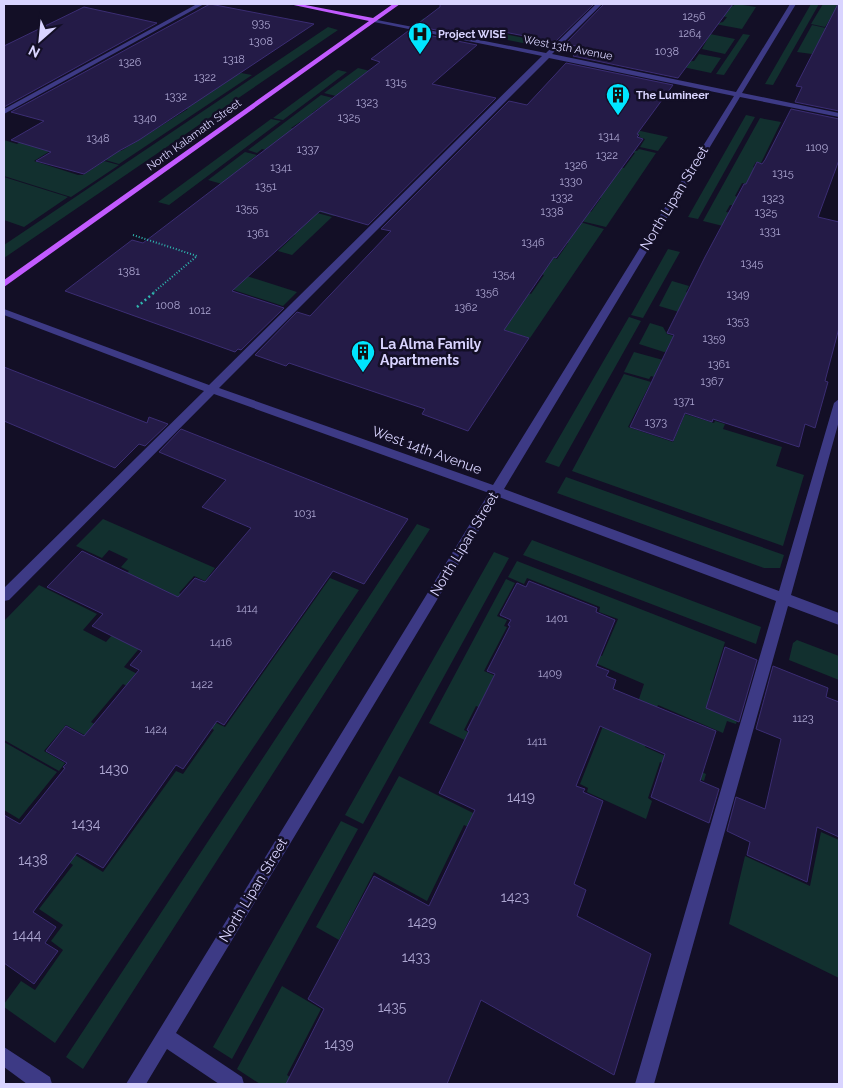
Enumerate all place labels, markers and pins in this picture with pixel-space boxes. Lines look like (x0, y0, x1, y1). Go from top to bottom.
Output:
hospital icon: Project WISE (407, 21, 433, 55)
place label: Project WISE (438, 28, 506, 41)
building icon: The Lumineer (605, 82, 631, 116)
place label: The Lumineer (636, 89, 710, 102)
place label: La Alma Family Apartments (380, 336, 482, 368)
building icon: La Alma Family Apartments (350, 339, 376, 373)

